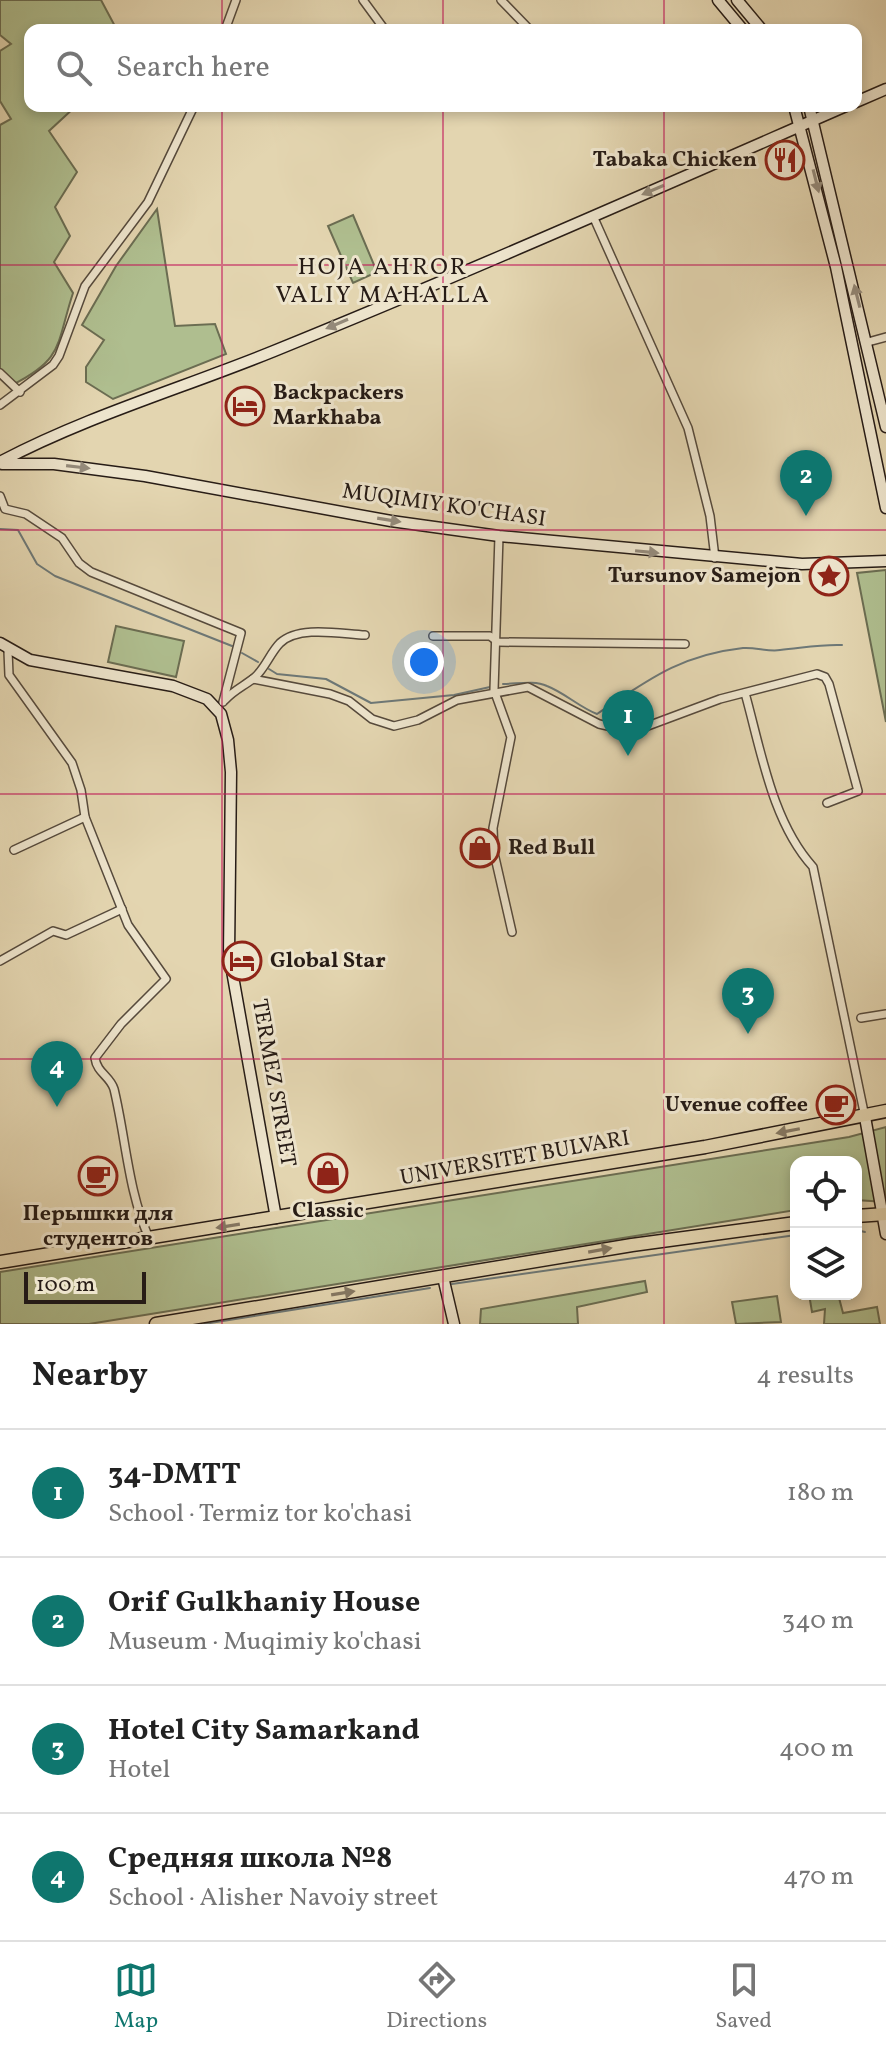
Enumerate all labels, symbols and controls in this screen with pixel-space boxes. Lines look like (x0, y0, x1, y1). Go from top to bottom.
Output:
search box (24, 24, 862, 112)
icon: search (52, 46, 96, 90)
text: Search here (116, 47, 270, 89)
restaurant icon: Tabaka Chicken (764, 139, 806, 181)
place label: Tabaka Chicken (593, 145, 757, 176)
one-way arrow (810, 168, 822, 193)
one-way arrow (641, 183, 665, 196)
district label: HOJA AHROR VALIY MAHALLA (275, 251, 491, 313)
one-way arrow (851, 283, 863, 308)
one-way arrow (325, 318, 349, 331)
place label: Backpackers Markhaba (273, 378, 404, 434)
hotel icon: Backpackers Markhaba (224, 385, 266, 427)
pin: 2 (780, 450, 832, 516)
one-way arrow (66, 461, 91, 474)
street label: MUQIMIY KO'CHASI (340, 476, 548, 536)
one-way arrow (377, 515, 402, 527)
one-way arrow (635, 545, 660, 558)
place icon: Tursunov Samejon (808, 555, 850, 597)
place label: Tursunov Samejon (608, 561, 801, 592)
your location (404, 642, 444, 682)
pin: 1 (602, 690, 654, 756)
shop icon: Red Bull (459, 827, 501, 869)
place label: Red Bull (508, 833, 595, 864)
hotel icon: Global Star (221, 940, 263, 982)
place label: Global Star (270, 946, 386, 977)
pin: 3 (722, 968, 774, 1034)
street label: TERMEZ STREET (243, 997, 303, 1170)
pin: 4 (31, 1041, 83, 1107)
cafe icon: Uvenue coffee (815, 1084, 857, 1126)
place label: Uvenue coffee (665, 1090, 808, 1121)
street label: UNIVERSITET BULVARI (398, 1124, 632, 1194)
one-way arrow (776, 1126, 801, 1138)
shop icon: Classic (307, 1152, 349, 1194)
cafe icon: Перышки для студентов (77, 1155, 119, 1197)
map controls (790, 1156, 862, 1300)
button: locate (790, 1156, 862, 1228)
place label: Classic (292, 1196, 364, 1227)
place label: Перышки для студентов (23, 1199, 173, 1255)
one-way arrow (215, 1220, 240, 1232)
button: layers (790, 1228, 862, 1300)
one-way arrow (587, 1244, 612, 1256)
scale bar (24, 1268, 146, 1304)
text: 100 m (36, 1270, 95, 1301)
one-way arrow (331, 1287, 356, 1299)
text: Nearby (32, 1353, 148, 1400)
text: 4 results (756, 1358, 854, 1394)
text: 34-DMTT (108, 1454, 241, 1496)
text: 1 (53, 1475, 63, 1511)
text: 180 m (787, 1475, 854, 1511)
text: School · Termiz tor ko'chasi (108, 1496, 412, 1532)
text: Orif Gulkhaniy House (108, 1582, 420, 1624)
text: 2 (51, 1603, 65, 1639)
text: 340 m (782, 1603, 854, 1639)
text: Museum · Muqimiy ko'chasi (108, 1624, 421, 1660)
text: Hotel City Samarkand (108, 1710, 420, 1752)
text: 3 (51, 1731, 65, 1767)
text: 400 m (779, 1731, 854, 1767)
text: Hotel (108, 1752, 170, 1788)
text: Средняя школа №8 (108, 1838, 392, 1880)
text: 4 (50, 1859, 66, 1895)
text: 470 m (783, 1859, 854, 1895)
text: School · Alisher Navoiy street (108, 1880, 438, 1916)
tab: Map (114, 1958, 158, 2037)
tab: Directions (386, 1958, 487, 2037)
tab: Saved (715, 1958, 772, 2037)

